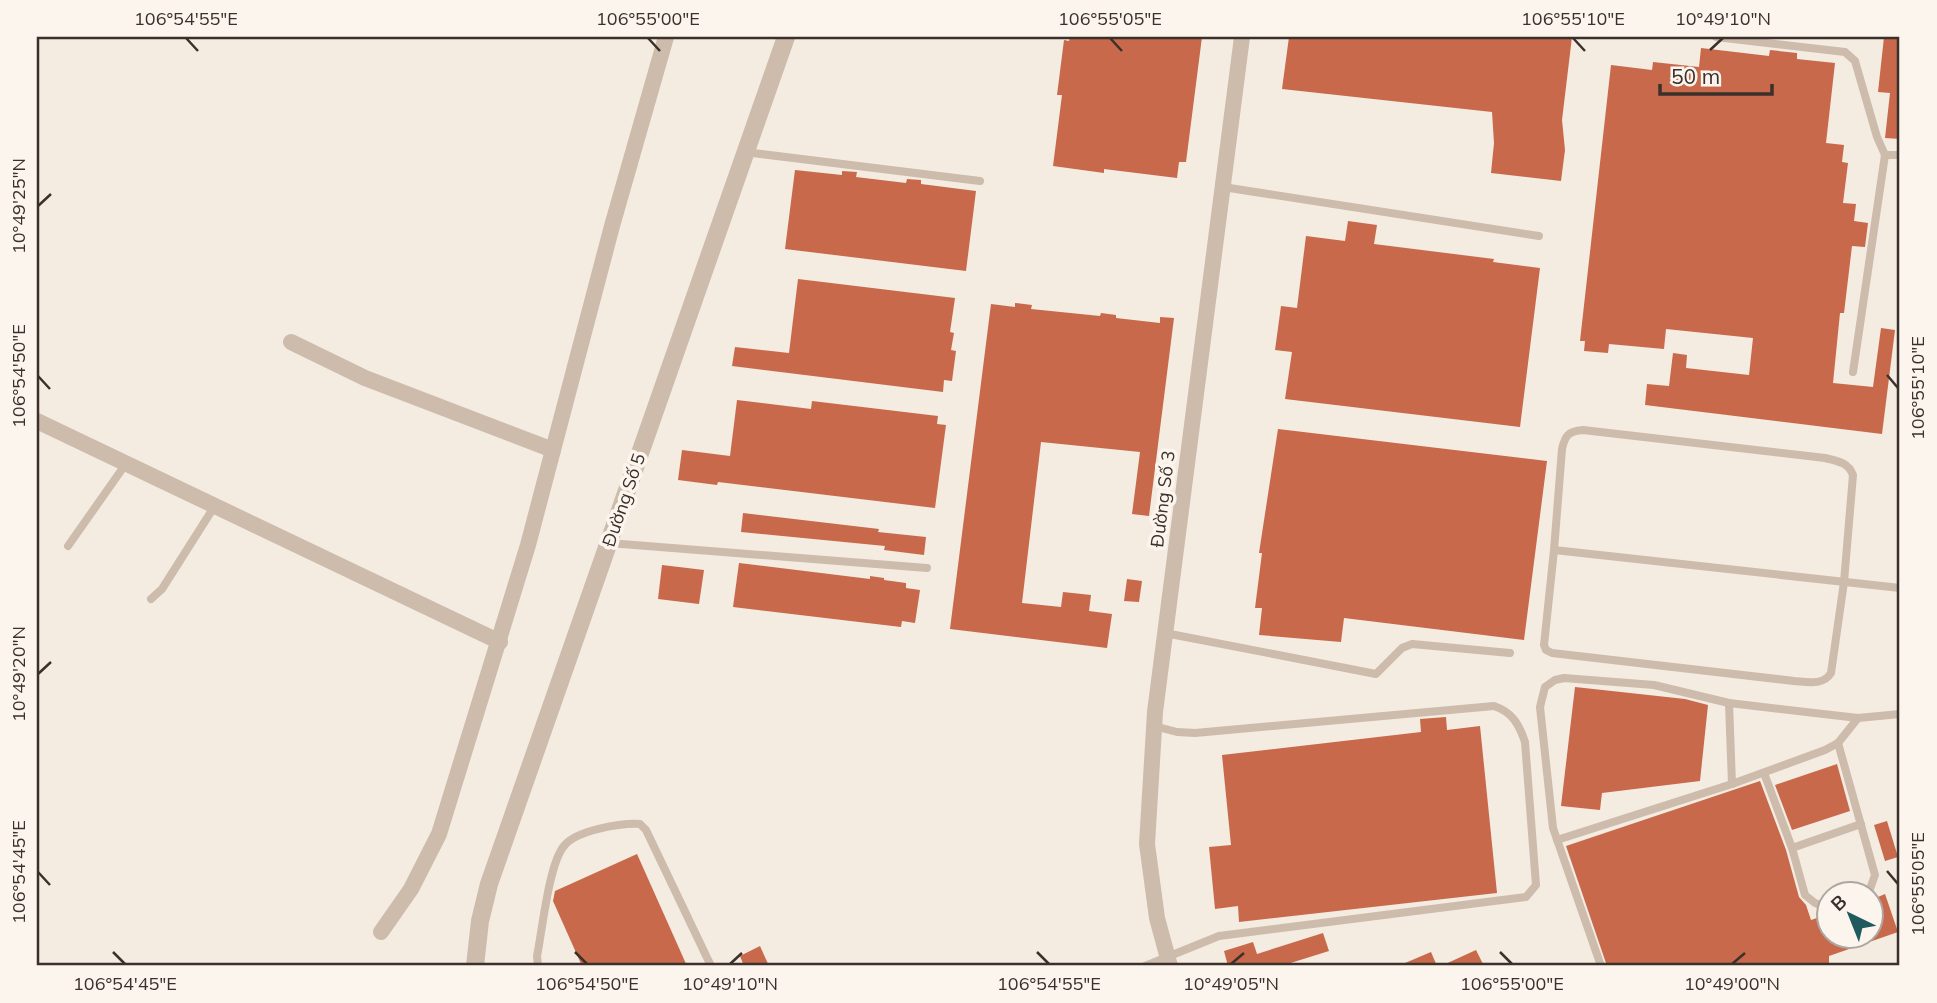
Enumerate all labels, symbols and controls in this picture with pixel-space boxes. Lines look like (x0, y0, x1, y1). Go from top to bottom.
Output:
text: 106°54'55"E (134, 7, 238, 30)
text: 106°55'00"E (596, 7, 700, 30)
text: 106°55'05"E (1058, 7, 1162, 30)
text: 106°55'10"E (1521, 7, 1625, 30)
text: 10°49'10"N (1675, 7, 1771, 30)
scale bar (1660, 52, 1772, 96)
text: 50 m (1671, 63, 1720, 89)
text: 10°49'25"N (7, 158, 30, 254)
text: 106°54'50"E (7, 324, 30, 428)
text: 106°55'10"E (1906, 336, 1929, 440)
street label: Đường Số 3 (1145, 449, 1180, 549)
street label: Đường Số 5 (597, 450, 650, 550)
text: 10°49'20"N (7, 626, 30, 722)
text: 106°54'45"E (7, 820, 30, 924)
text: 106°55'05"E (1906, 832, 1929, 936)
north arrow (1814, 880, 1884, 950)
text: B (1825, 889, 1851, 916)
text: 106°54'45"E (73, 972, 177, 995)
text: 106°54'50"E (535, 972, 639, 995)
text: 10°49'10"N (682, 972, 778, 995)
text: 106°54'55"E (997, 972, 1101, 995)
text: 10°49'05"N (1183, 972, 1279, 995)
text: 106°55'00"E (1460, 972, 1564, 995)
text: 10°49'00"N (1684, 972, 1780, 995)

